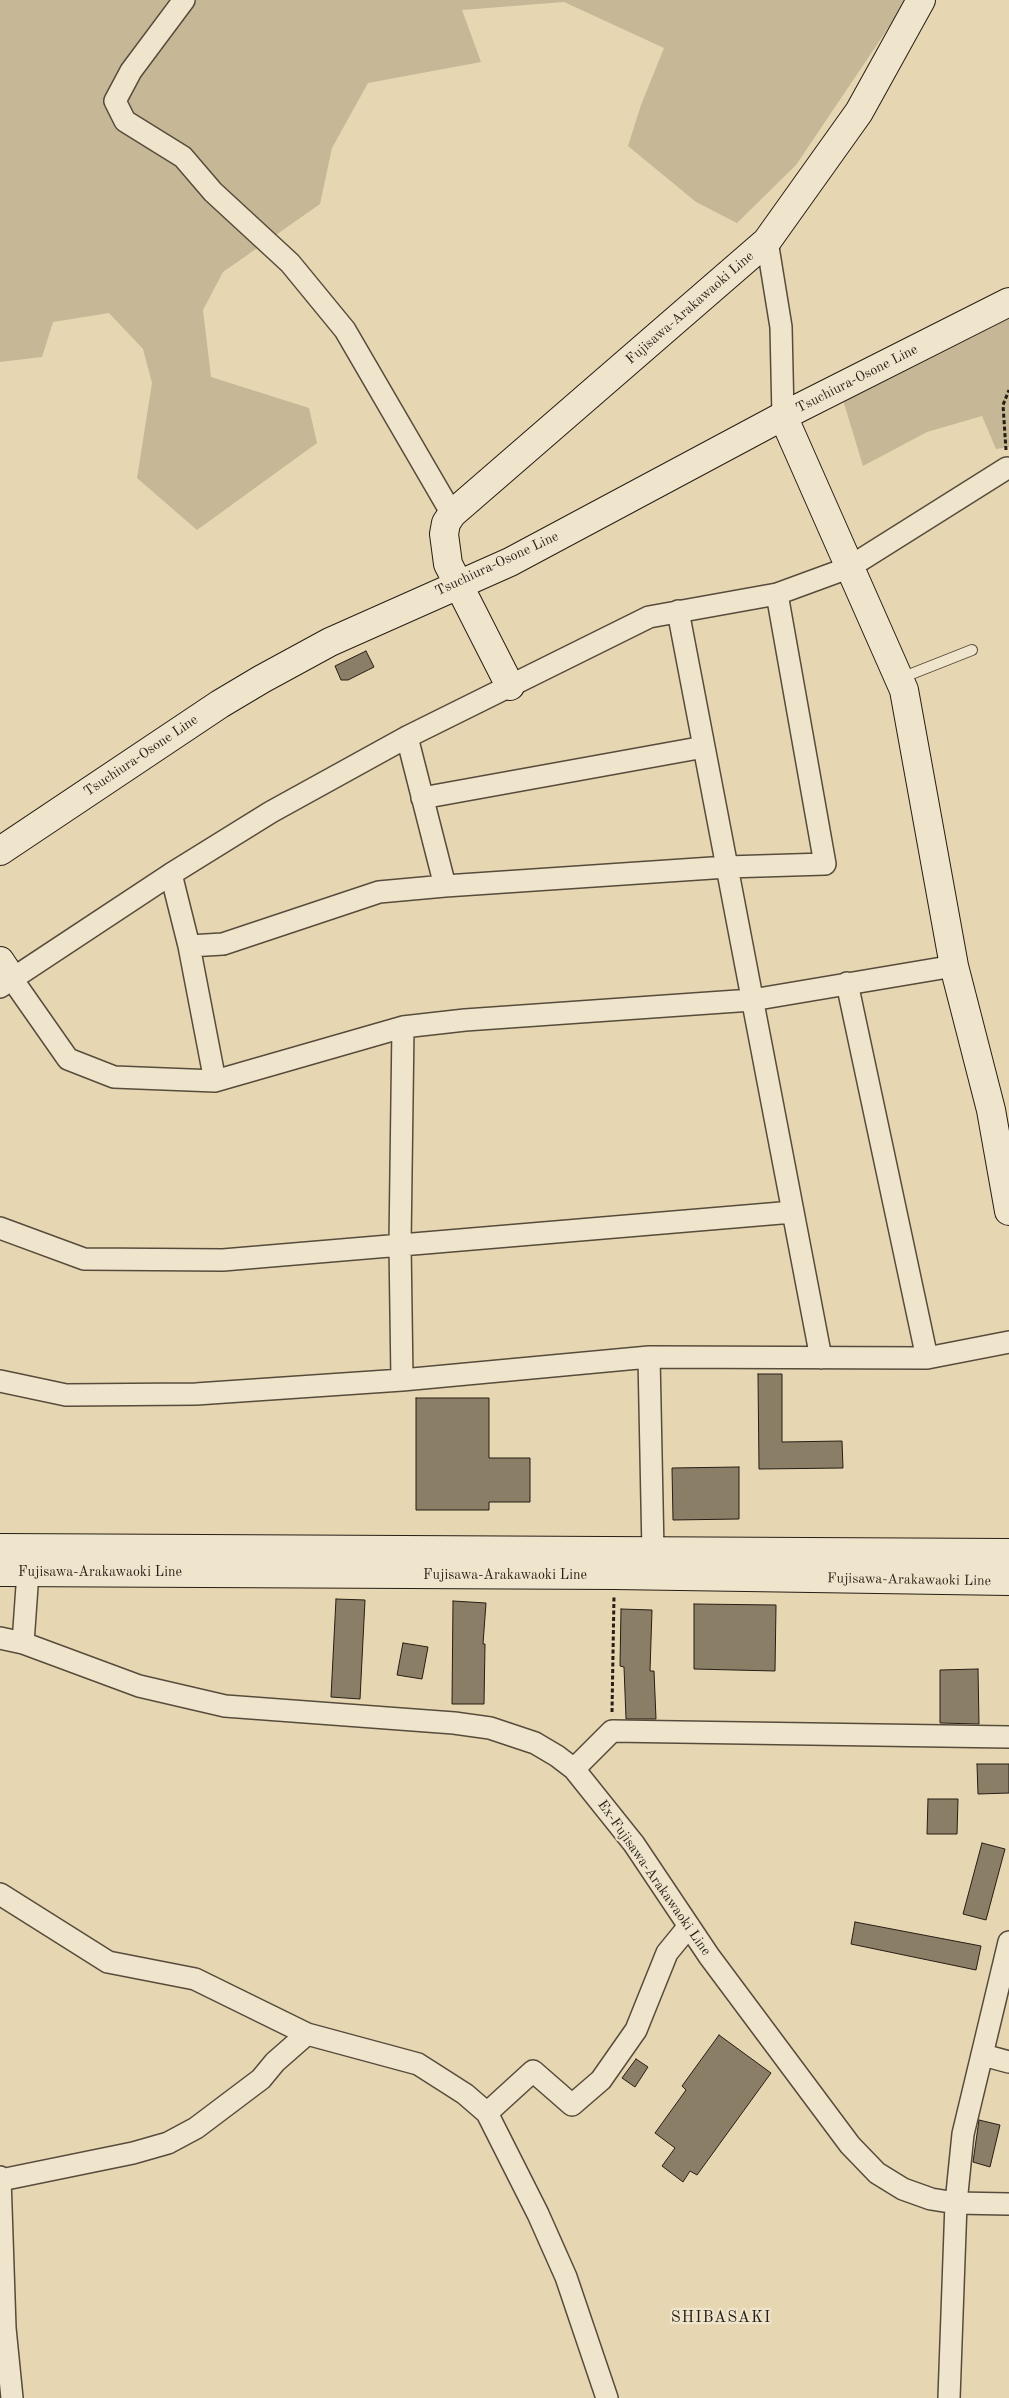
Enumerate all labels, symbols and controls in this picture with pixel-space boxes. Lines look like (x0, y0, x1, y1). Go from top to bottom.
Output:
street label: Fujisawa-Arakawaoki Line (623, 248, 757, 368)
street label: Tsuchiura-Osone Line (793, 341, 921, 417)
street label: Tsuchiura-Osone Line (433, 528, 561, 600)
street label: Tsuchiura-Osone Line (81, 711, 201, 801)
street label: Fujisawa-Arakawaoki Line (18, 1564, 182, 1580)
street label: Fujisawa-Arakawaoki Line (423, 1567, 587, 1583)
street label: Fujisawa-Arakawaoki Line (827, 1570, 991, 1590)
street label: Ex-Fujisawa-Arakawaoki Line (594, 1797, 714, 1959)
district label: SHIBASAKI (670, 2308, 772, 2328)

